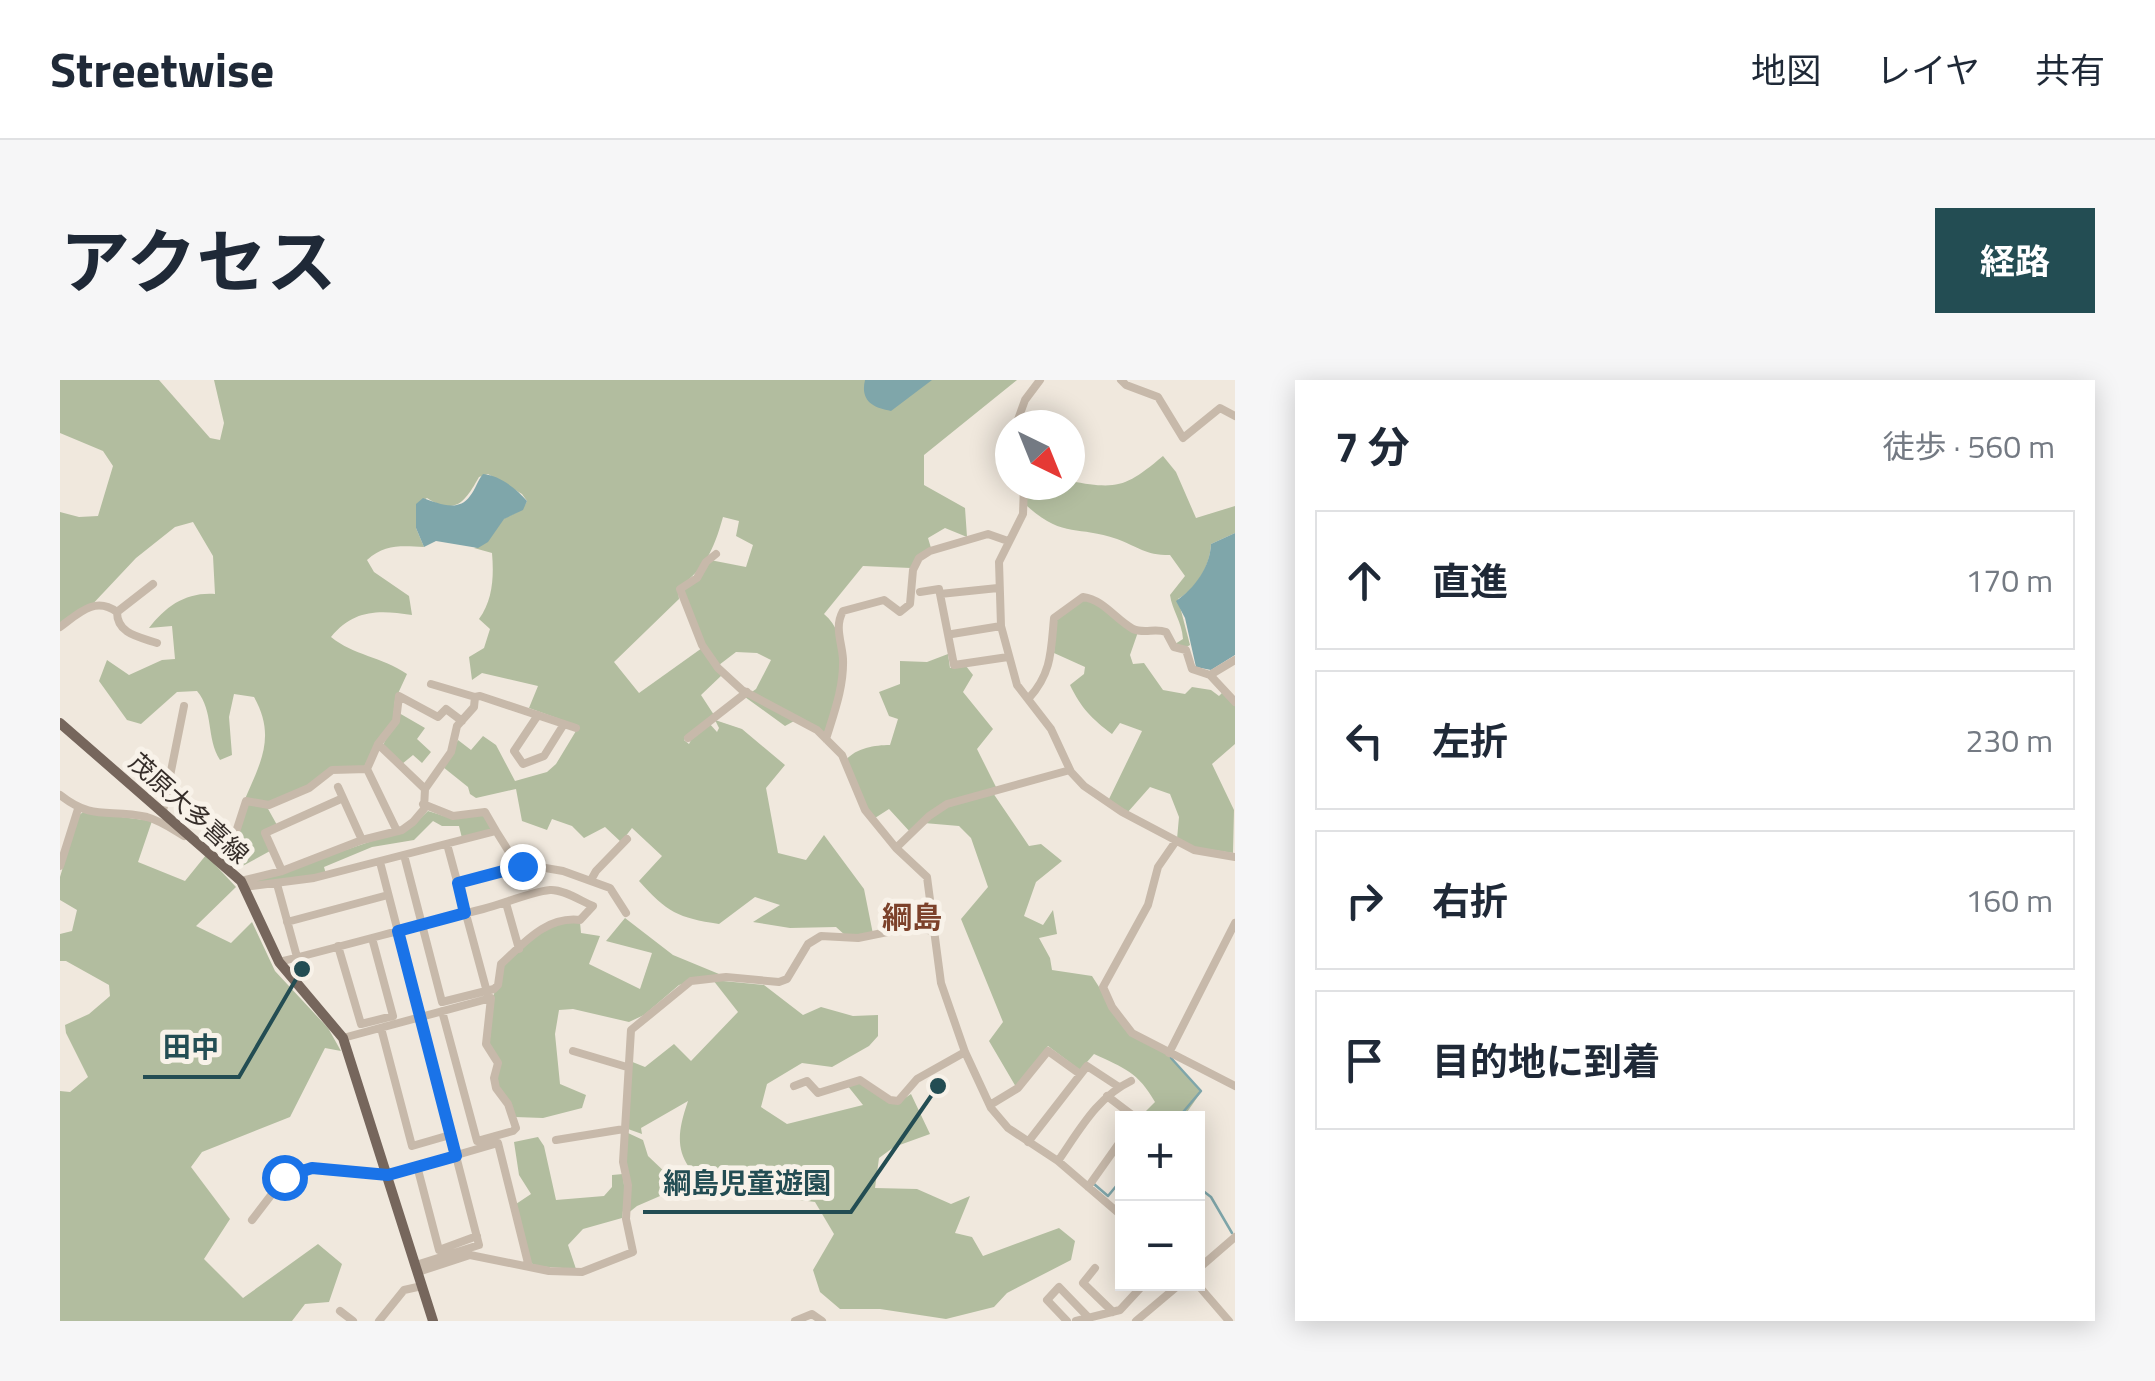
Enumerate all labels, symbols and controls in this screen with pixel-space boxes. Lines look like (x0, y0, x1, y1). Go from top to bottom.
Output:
text: Streetwise (50, 33, 274, 106)
text: 地図 (1751, 43, 1821, 97)
text: レイヤ (1876, 43, 1980, 97)
text: 共有 (2035, 43, 2105, 97)
text: アクセス (60, 208, 337, 314)
button: 経路 (1935, 208, 2095, 313)
north arrow (995, 410, 1085, 500)
text: 7 分 (1335, 414, 1410, 478)
text: 徒歩 · 560 m (1882, 422, 2055, 470)
text: 直進 (1432, 552, 1508, 610)
icon: ahead (1337, 553, 1392, 608)
text: 170 m (1965, 556, 2053, 604)
text: 左折 (1432, 712, 1508, 770)
icon: left (1337, 713, 1392, 768)
text: 230 m (1965, 716, 2053, 764)
street label: 茂原大多喜線 (121, 744, 257, 872)
route end (500, 844, 546, 890)
text: 右折 (1432, 872, 1508, 930)
icon: right (1337, 873, 1392, 928)
text: 160 m (1965, 876, 2053, 924)
district label: 綱島 (882, 894, 942, 940)
callout: 田中 (143, 1019, 239, 1077)
text: 田中 (163, 1025, 219, 1068)
text: 目的地に到着 (1432, 1032, 1660, 1090)
icon: arrive (1337, 1033, 1392, 1088)
map controls (1115, 1111, 1205, 1291)
button: + (1115, 1111, 1205, 1201)
callout: 綱島児童遊園 (643, 1154, 851, 1212)
route start (262, 1155, 308, 1201)
text: 綱島児童遊園 (663, 1161, 831, 1204)
button: − (1115, 1201, 1205, 1291)

